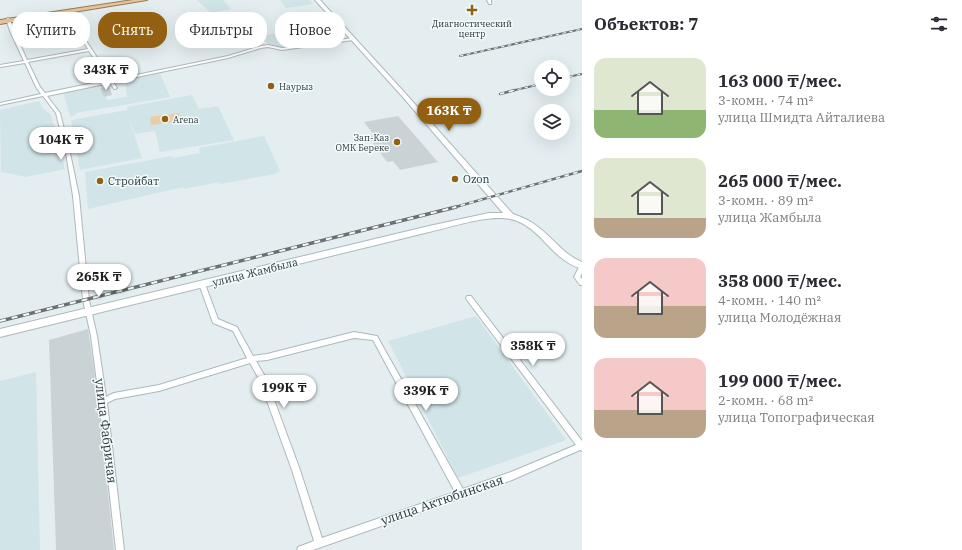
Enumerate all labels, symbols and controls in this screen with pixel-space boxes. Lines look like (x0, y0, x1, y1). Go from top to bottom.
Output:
marker: Диагностический центр (466, 4, 478, 16)
chip: Купить (12, 12, 90, 48)
chip: Снять (98, 12, 167, 48)
chip: Фильтры (175, 12, 267, 48)
chip: Новое (275, 12, 345, 48)
text: Объектов: 7 (594, 13, 698, 35)
icon: filters (928, 13, 950, 35)
place label: Диагностический центр (432, 18, 512, 39)
pin: 343K ₸ (73, 57, 139, 91)
map controls (534, 60, 570, 140)
button: locate (534, 60, 570, 96)
text: 343K ₸ (83, 61, 129, 78)
text: 163 000 ₸/мес. (718, 70, 842, 92)
icon: home (626, 74, 674, 122)
marker: Наурыз (266, 81, 276, 91)
place label: Наурыз (279, 81, 313, 92)
text: 3-комн. · 74 m² (718, 92, 813, 109)
pin: 163K ₸ (416, 98, 482, 132)
text: 163K ₸ (426, 102, 472, 119)
button: layers (534, 104, 570, 140)
text: улица Шмидта Айталиева (718, 109, 885, 126)
marker: Arena (160, 114, 170, 124)
place label: Arena (173, 114, 199, 125)
pin: 104K ₸ (28, 127, 94, 161)
text: 104K ₸ (38, 131, 84, 148)
place label: Зап-Каз ОМК Береке (336, 132, 389, 153)
marker: Зап-Каз ОМК Береке (392, 137, 402, 147)
text: 265 000 ₸/мес. (718, 170, 842, 192)
place label: Ozon (463, 172, 490, 186)
place label: Стройбат (108, 174, 159, 188)
marker: Ozon (450, 174, 460, 184)
icon: home (626, 174, 674, 222)
marker: Стройбат (95, 176, 105, 186)
text: 3-комн. · 89 m² (718, 192, 813, 209)
text: улица Жамбыла (718, 209, 822, 226)
street label: улица Жамбыла (211, 255, 299, 289)
pin: 265K ₸ (66, 264, 132, 298)
text: 265K ₸ (76, 268, 122, 285)
text: 358 000 ₸/мес. (718, 270, 842, 292)
icon: home (626, 274, 674, 322)
text: 4-комн. · 140 m² (718, 292, 821, 309)
text: улица Молодёжная (718, 309, 841, 326)
pin: 358K ₸ (500, 333, 566, 367)
text: 358K ₸ (510, 337, 556, 354)
text: 199 000 ₸/мес. (718, 370, 842, 392)
icon: home (626, 374, 674, 422)
pin: 199K ₸ (251, 375, 317, 409)
street label: улица Фабричая (91, 377, 121, 485)
pin: 339K ₸ (393, 378, 459, 412)
text: 199K ₸ (261, 379, 307, 396)
text: 339K ₸ (403, 382, 449, 399)
text: 2-комн. · 68 m² (718, 392, 813, 409)
text: улица Топографическая (718, 409, 875, 426)
street label: улица Актюбинская (378, 471, 506, 529)

